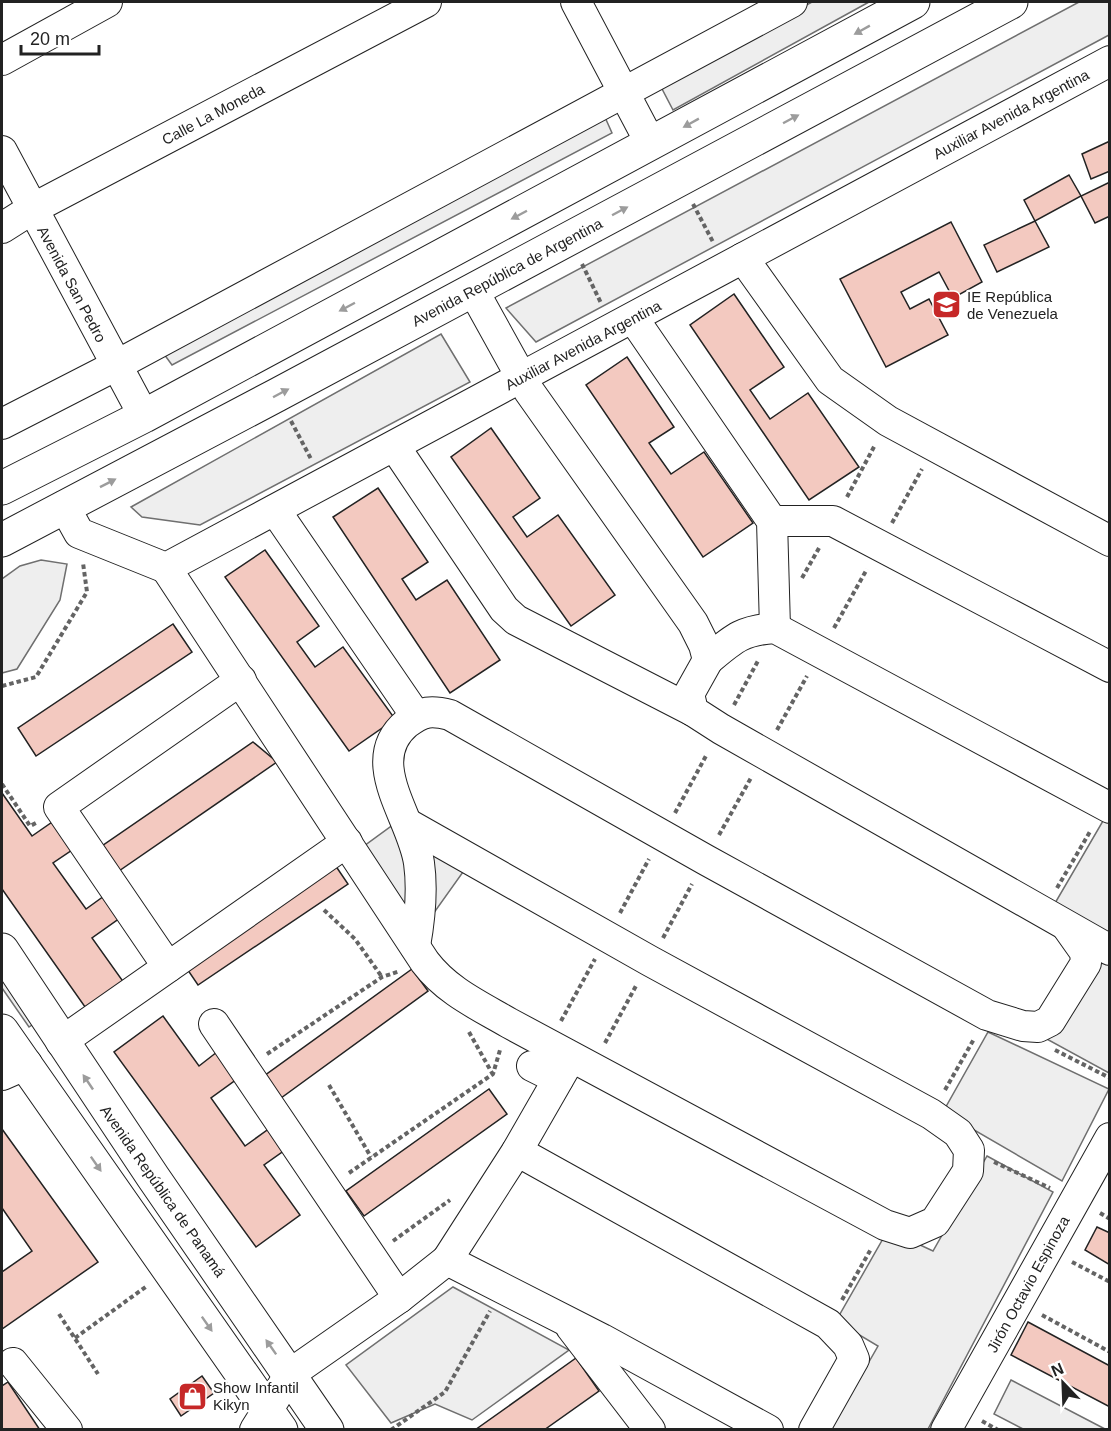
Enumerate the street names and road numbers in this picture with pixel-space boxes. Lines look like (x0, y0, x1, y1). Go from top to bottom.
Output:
street label: Auxiliar Avenida Argentina (930, 65, 1092, 162)
street label: Calle La Moneda (159, 80, 268, 148)
street label: Avenida República de Argentina (409, 214, 606, 330)
street label: Avenida San Pedro (34, 223, 110, 345)
street label: Auxiliar Avenida Argentina (502, 296, 664, 393)
street label: Avenida República de Panamá (97, 1102, 229, 1281)
street label: Jirón Octavio Espinoza (983, 1212, 1073, 1355)

